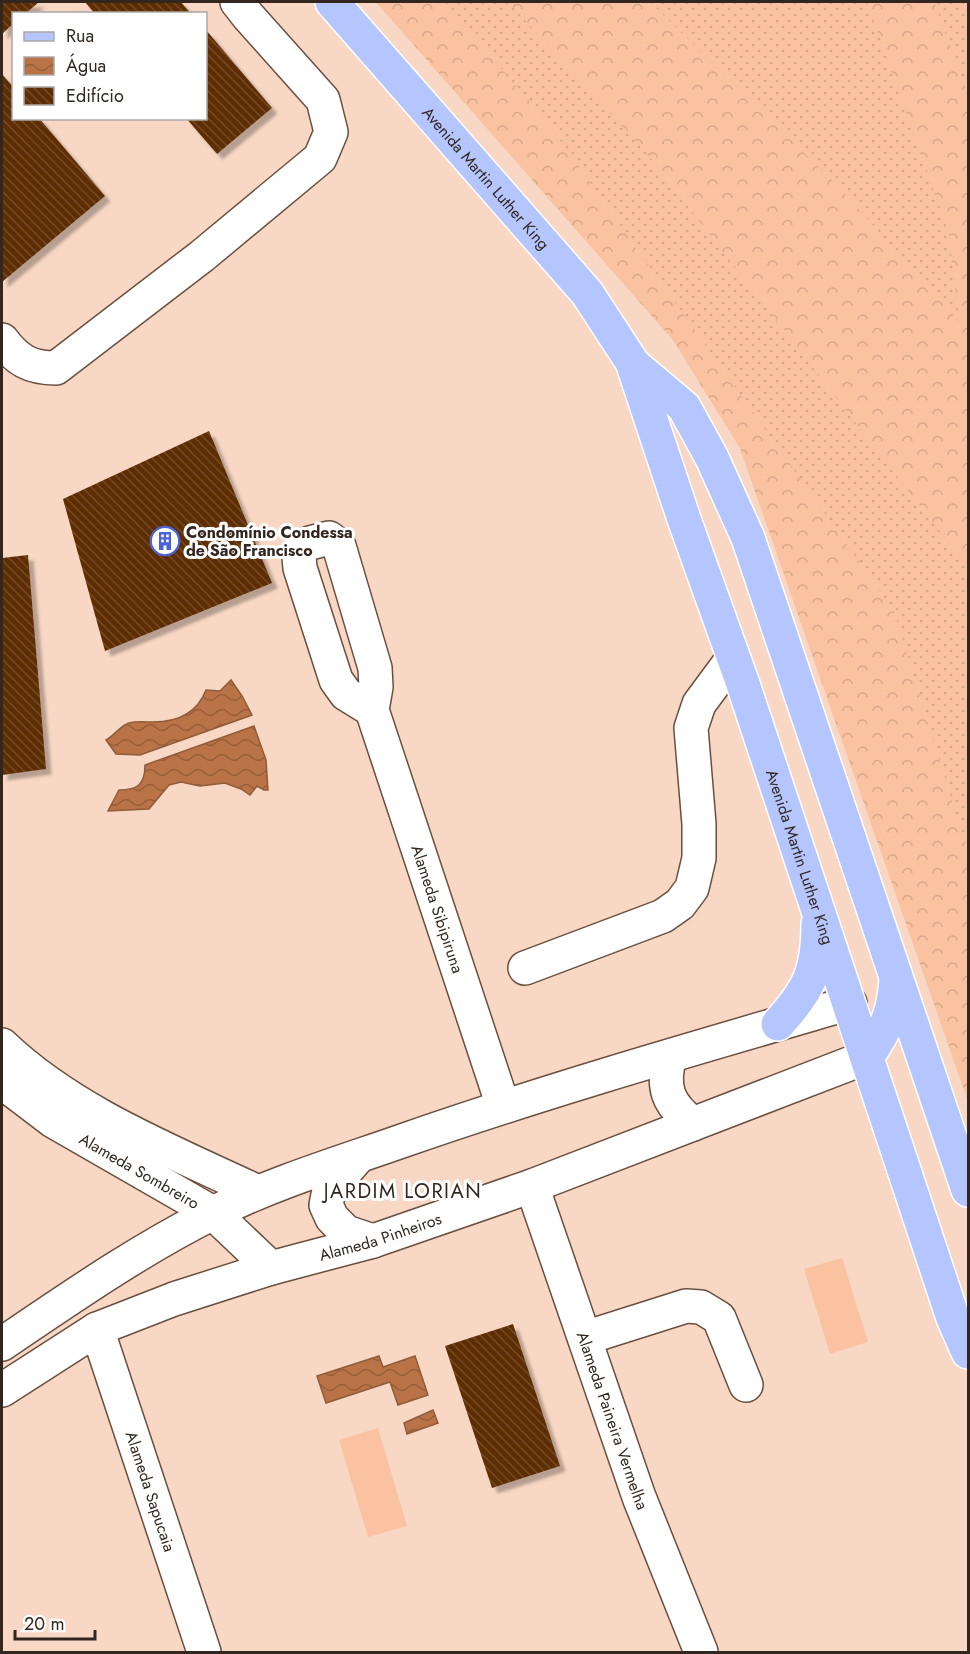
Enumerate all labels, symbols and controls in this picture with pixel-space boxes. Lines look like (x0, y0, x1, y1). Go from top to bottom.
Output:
legend (12, 12, 207, 120)
text: Rua (66, 23, 94, 49)
text: Água (66, 53, 106, 79)
text: Edifício (66, 83, 124, 109)
street label: Avenida Martin Luther King (417, 101, 555, 255)
place label: Condomínio Condessa de São Francisco (186, 521, 353, 562)
building icon: Condomínio Condessa de São Francisco (149, 525, 181, 557)
street label: Avenida Martin Luther King (761, 766, 840, 947)
street label: Alameda Sibipiruna (406, 842, 470, 976)
street label: Alameda Sombreiro (75, 1127, 204, 1215)
district label: JARDIM LORIAN (321, 1177, 482, 1206)
street label: Alameda Pinheiros (317, 1207, 444, 1266)
street label: Alameda Paineira Vermelha (571, 1328, 654, 1513)
street label: Alameda Sapucaia (120, 1428, 181, 1555)
scale bar (15, 1603, 94, 1641)
text: 20 m (24, 1611, 64, 1637)

